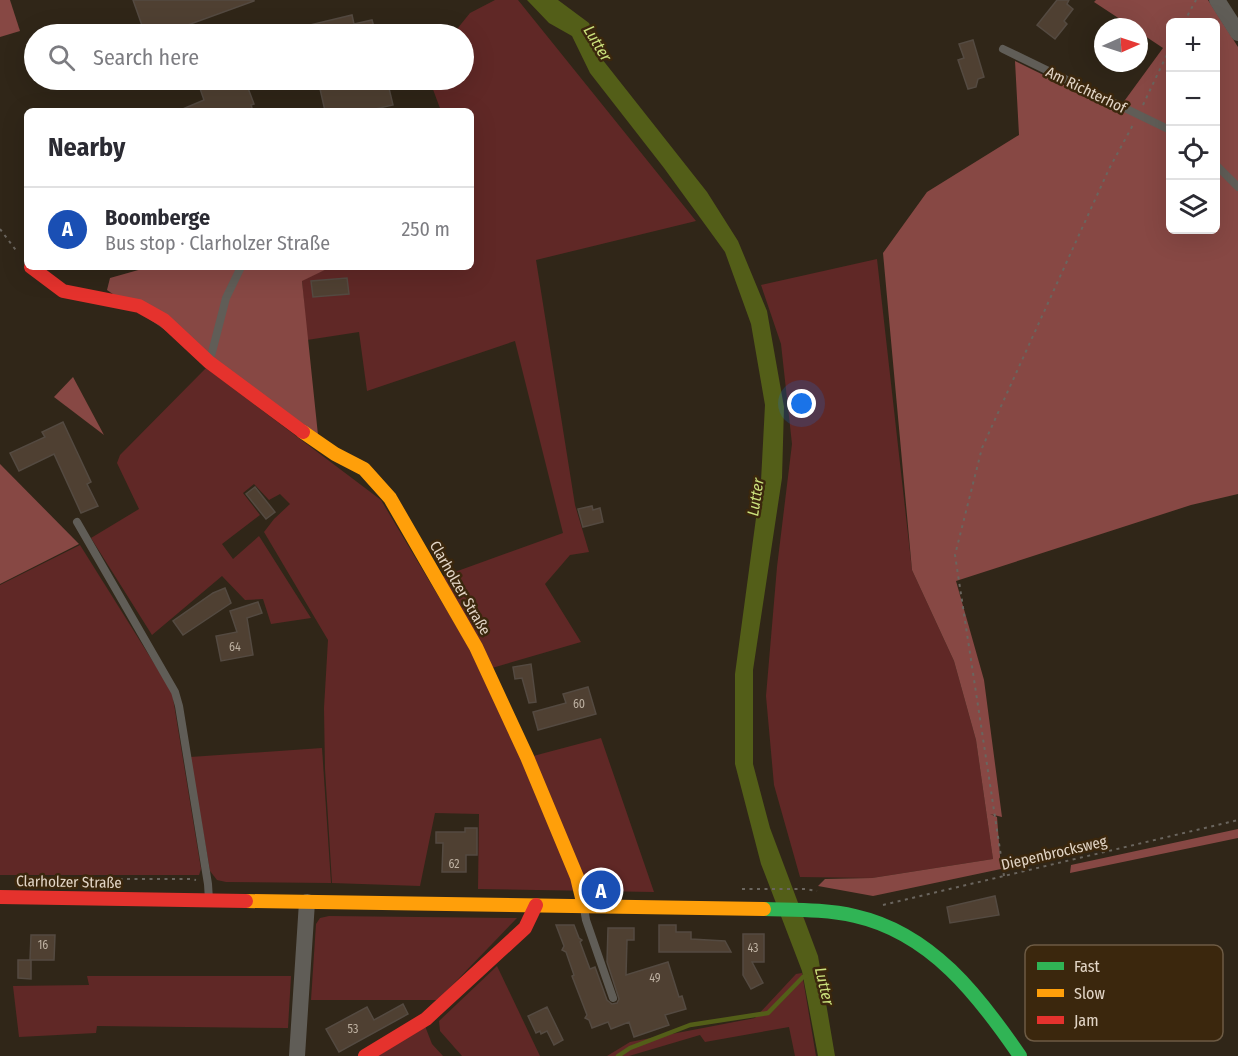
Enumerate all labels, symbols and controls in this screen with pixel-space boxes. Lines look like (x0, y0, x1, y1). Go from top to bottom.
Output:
north arrow (1094, 18, 1148, 72)
map controls (1166, 18, 1220, 234)
button: + (1166, 18, 1220, 72)
water label: Lutter (580, 22, 616, 65)
search box (24, 24, 474, 90)
icon: search (45, 41, 78, 74)
text: Search here (93, 44, 199, 71)
street label: Am Richterhof (1043, 63, 1130, 118)
button: − (1166, 72, 1220, 126)
button: locate (1166, 126, 1220, 180)
text: Nearby (48, 132, 125, 163)
button: layers (1166, 180, 1220, 234)
text: Boomberge (105, 204, 210, 231)
text: A (62, 217, 73, 241)
text: 250 m (402, 217, 450, 241)
text: Bus stop · Clarholzer Straße (105, 231, 330, 255)
your location (787, 389, 816, 418)
water label: Lutter (743, 476, 768, 517)
street label: Clarholzer Straße (426, 538, 494, 638)
house number: 64 (229, 640, 241, 654)
house number: 60 (573, 697, 585, 711)
street label: Diepenbrocksweg (999, 832, 1109, 874)
house number: 62 (448, 857, 460, 871)
pin: A (582, 868, 620, 912)
street label: Clarholzer Straße (16, 872, 122, 892)
house number: 16 (38, 938, 48, 952)
house number: 43 (747, 941, 759, 955)
legend (1025, 945, 1223, 1041)
text: Fast (1074, 957, 1101, 976)
water label: Lutter (811, 965, 838, 1007)
house number: 49 (649, 971, 661, 985)
text: Slow (1074, 984, 1105, 1003)
text: Jam (1074, 1011, 1099, 1030)
house number: 53 (348, 1022, 358, 1036)

